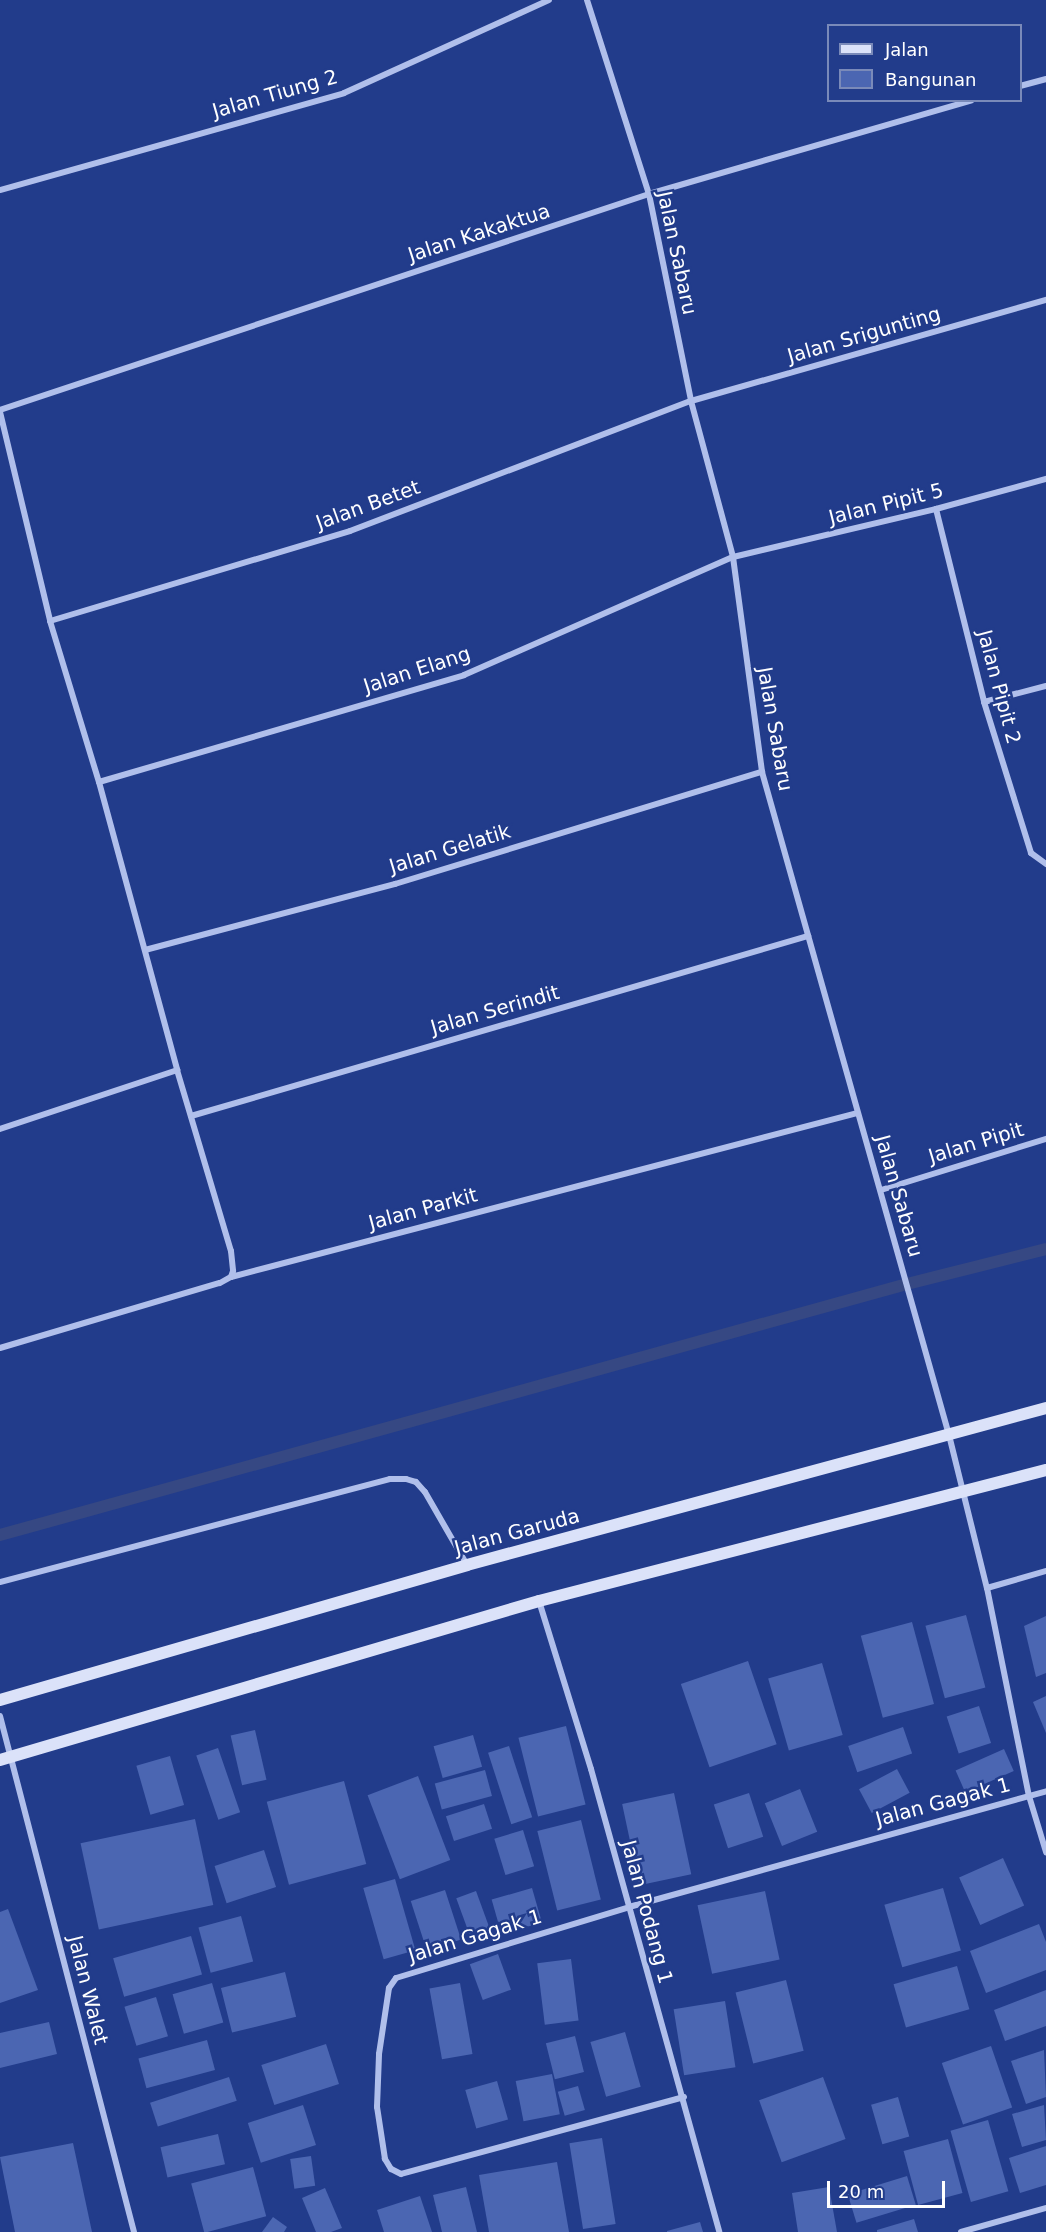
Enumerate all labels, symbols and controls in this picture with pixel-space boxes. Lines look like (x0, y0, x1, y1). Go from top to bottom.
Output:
legend (827, 24, 1022, 102)
text: Jalan (885, 39, 929, 60)
street label: Jalan Tiung 2 (210, 65, 340, 123)
text: Bangunan (885, 69, 976, 90)
street label: Jalan Sabaru (652, 189, 702, 317)
street label: Jalan Kakaktua (405, 199, 553, 267)
street label: Jalan Srigunting (785, 302, 943, 368)
street label: Jalan Betet (313, 475, 423, 535)
street label: Jalan Pipit 5 (826, 478, 946, 530)
street label: Jalan Pipit 2 (972, 627, 1026, 747)
street label: Jalan Elang (361, 641, 473, 699)
street label: Jalan Sabaru (752, 665, 798, 793)
street label: Jalan Gelatik (386, 819, 514, 879)
street label: Jalan Serindit (428, 980, 562, 1040)
street label: Jalan Pipit (926, 1117, 1026, 1169)
street label: Jalan Sabaru (870, 1132, 928, 1260)
street label: Jalan Parkit (366, 1183, 480, 1235)
street label: Jalan Garuda (452, 1504, 582, 1560)
street label: Jalan Gagak 1 (873, 1773, 1013, 1831)
street label: Jalan Podang 1 (616, 1837, 678, 1987)
street label: Jalan Gagak 1 (405, 1904, 545, 1968)
street label: Jalan Walet (63, 1933, 113, 2047)
scale bar (830, 2169, 948, 2207)
text: 20 m (838, 2181, 884, 2202)

